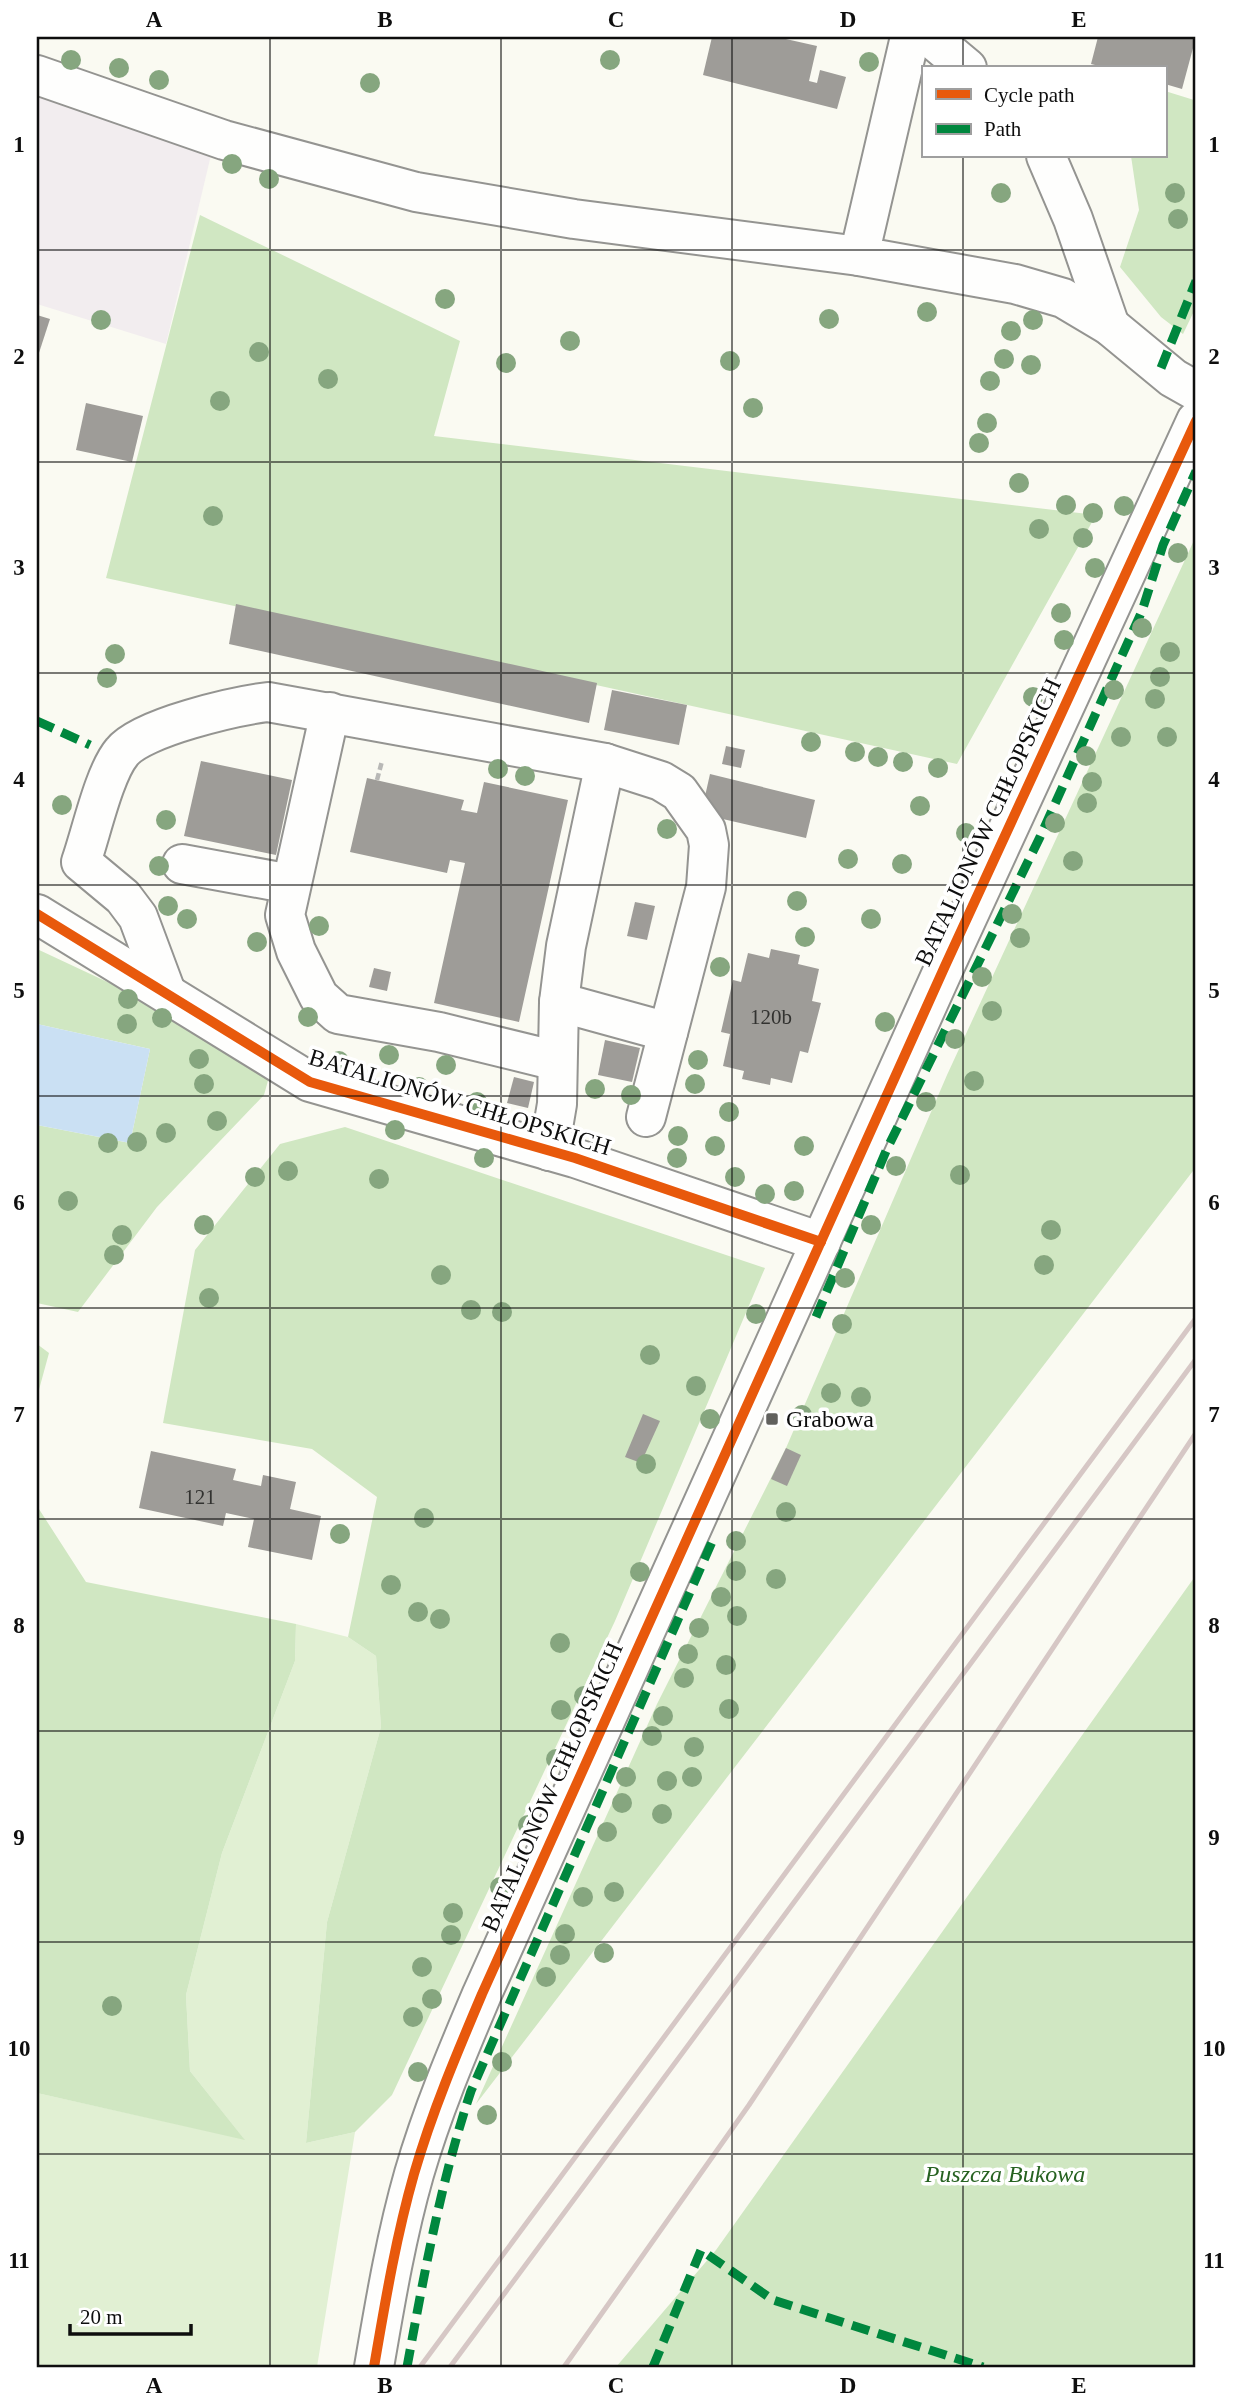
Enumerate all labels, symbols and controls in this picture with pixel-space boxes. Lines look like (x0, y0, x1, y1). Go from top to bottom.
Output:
text: A (146, 7, 163, 32)
text: B (377, 7, 393, 32)
text: C (608, 7, 624, 32)
text: D (840, 7, 856, 32)
text: E (1071, 7, 1087, 32)
legend (922, 66, 1166, 158)
text: Cycle path (984, 83, 1075, 107)
text: Path (984, 117, 1022, 141)
text: 1 (13, 132, 25, 157)
text: 1 (1208, 132, 1220, 157)
text: 2 (13, 344, 25, 369)
text: 2 (1208, 344, 1220, 369)
text: 3 (13, 555, 25, 580)
text: 3 (1208, 555, 1220, 580)
street label: BATALIONÓW CHŁOPSKICH (910, 674, 1066, 970)
text: 4 (13, 767, 25, 792)
text: 4 (1208, 767, 1220, 792)
text: 5 (13, 978, 25, 1003)
text: 5 (1208, 978, 1220, 1003)
house number: 120b (750, 1005, 792, 1029)
street label: BATALIONÓW CHŁOPSKICH (306, 1044, 614, 1160)
text: 6 (13, 1190, 25, 1215)
text: 6 (1208, 1190, 1220, 1215)
text: 7 (13, 1402, 25, 1427)
text: 7 (1208, 1402, 1220, 1427)
place label: Grabowa (786, 1406, 874, 1432)
marker: Grabowa (764, 1411, 780, 1427)
house number: 121 (184, 1485, 216, 1509)
text: 8 (13, 1613, 25, 1638)
text: 8 (1208, 1613, 1220, 1638)
street label: BATALIONÓW CHŁOPSKICH (476, 1638, 628, 1936)
text: 9 (13, 1825, 25, 1850)
text: 9 (1208, 1825, 1220, 1850)
text: 10 (8, 2036, 31, 2061)
text: 10 (1203, 2036, 1226, 2061)
park label: Puszcza Bukowa (924, 2161, 1085, 2187)
text: 11 (8, 2248, 30, 2273)
text: 11 (1203, 2248, 1225, 2273)
scale bar (70, 2292, 191, 2336)
text: 20 m (80, 2305, 123, 2329)
text: A (146, 2373, 163, 2398)
text: B (377, 2373, 393, 2398)
text: C (608, 2373, 624, 2398)
text: D (840, 2373, 856, 2398)
text: E (1071, 2373, 1087, 2398)

